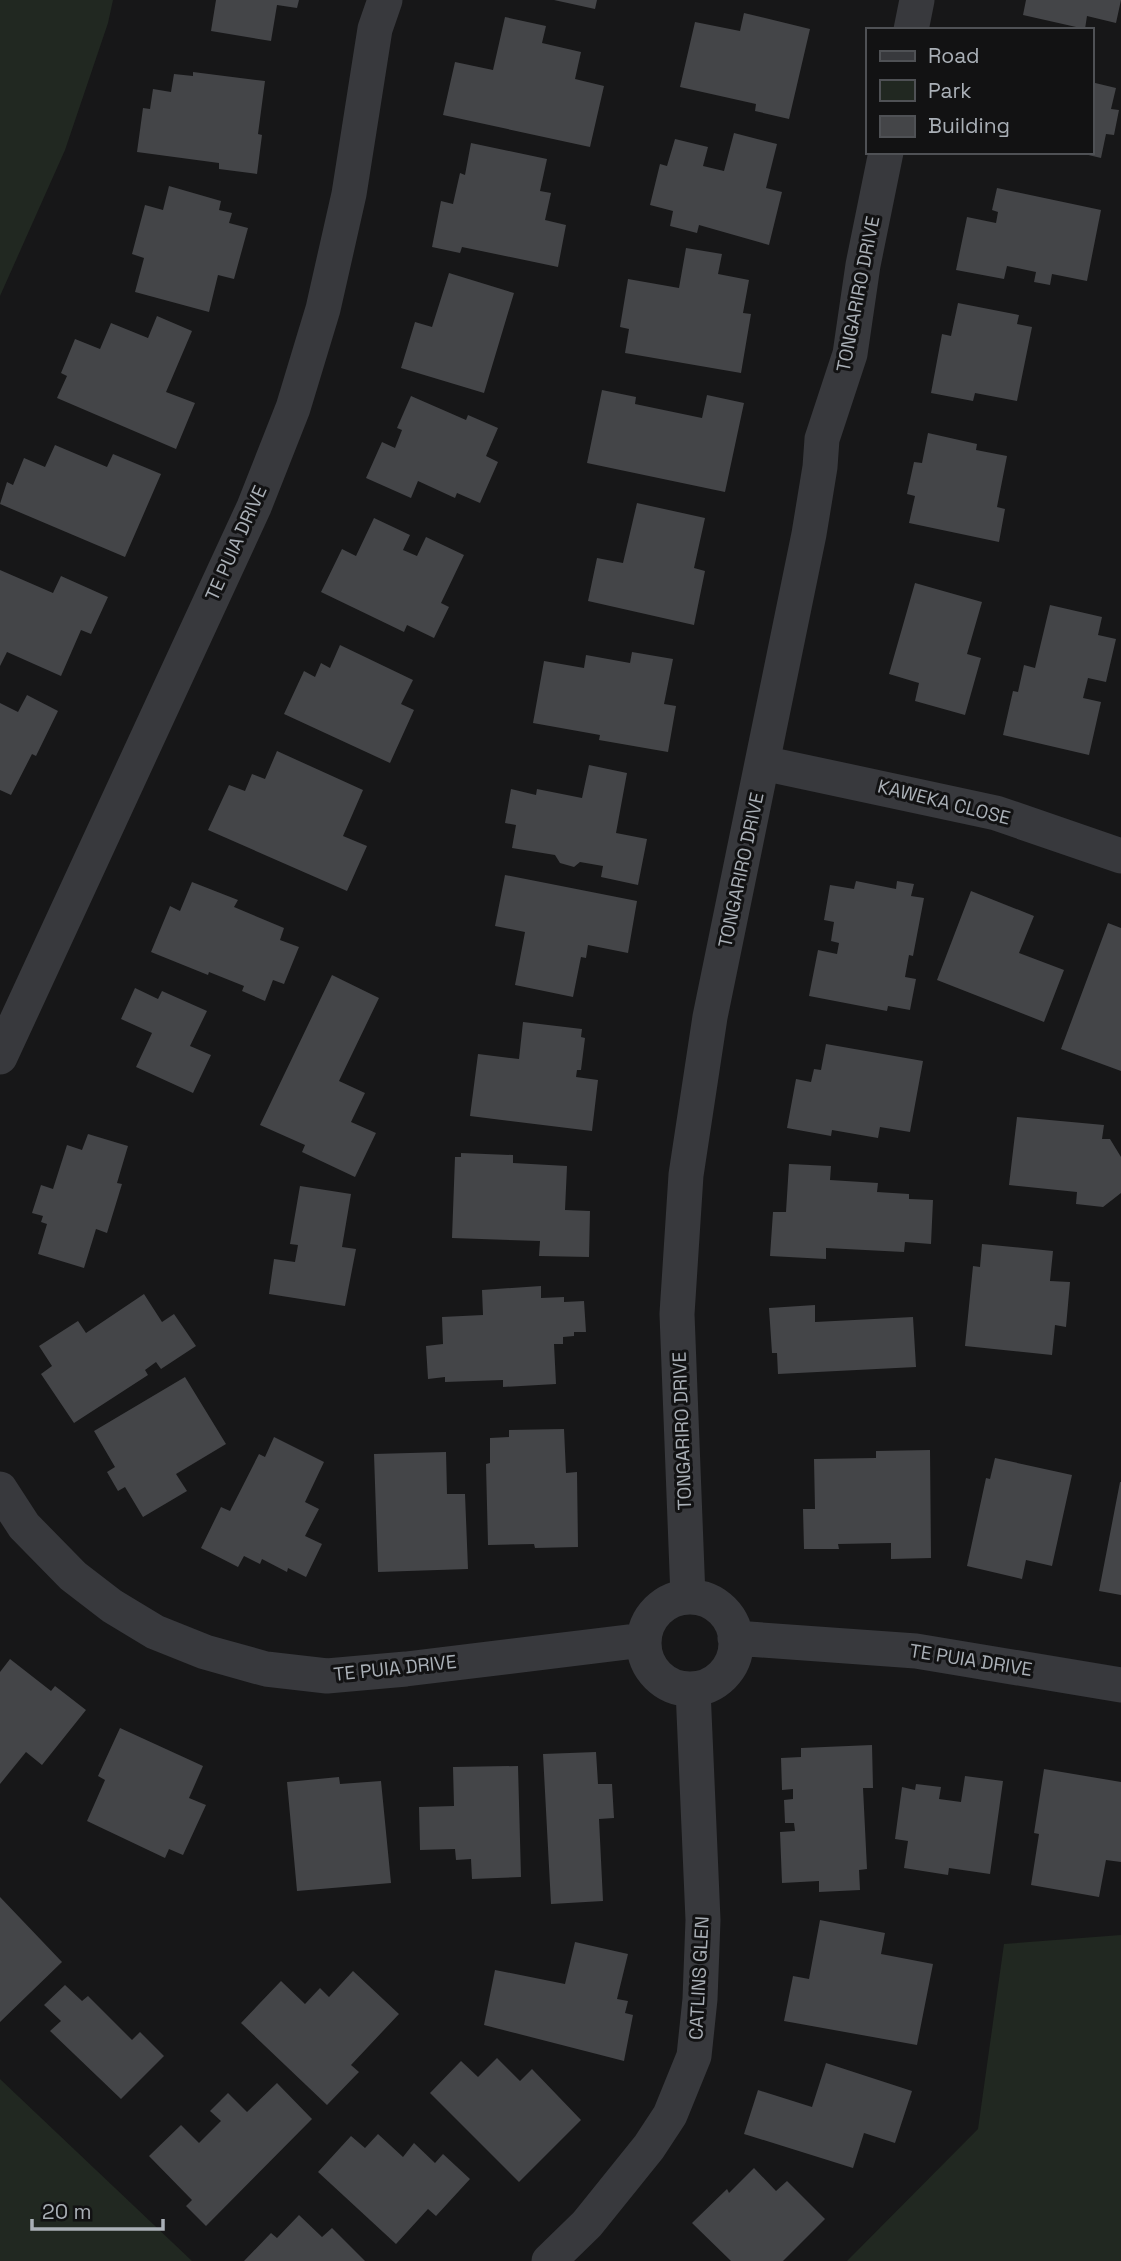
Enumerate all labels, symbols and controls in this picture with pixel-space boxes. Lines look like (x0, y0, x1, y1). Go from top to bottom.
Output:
legend (866, 28, 1093, 154)
text: Road (928, 42, 980, 69)
text: Park (928, 77, 972, 104)
text: Building (928, 112, 1010, 139)
street label: TONGARIRO DRIVE (831, 214, 885, 374)
street label: TE PUIA DRIVE (199, 481, 273, 605)
street label: KAWEKA CLOSE (875, 773, 1013, 831)
street label: TONGARIRO DRIVE (712, 790, 770, 950)
street label: TONGARIRO DRIVE (667, 1351, 697, 1511)
street label: TE PUIA DRIVE (908, 1638, 1034, 1682)
street label: TE PUIA DRIVE (332, 1649, 458, 1687)
street label: CATLINS GLEN (683, 1915, 715, 2041)
scale bar (32, 2188, 163, 2232)
text: 20 m (42, 2198, 92, 2225)

